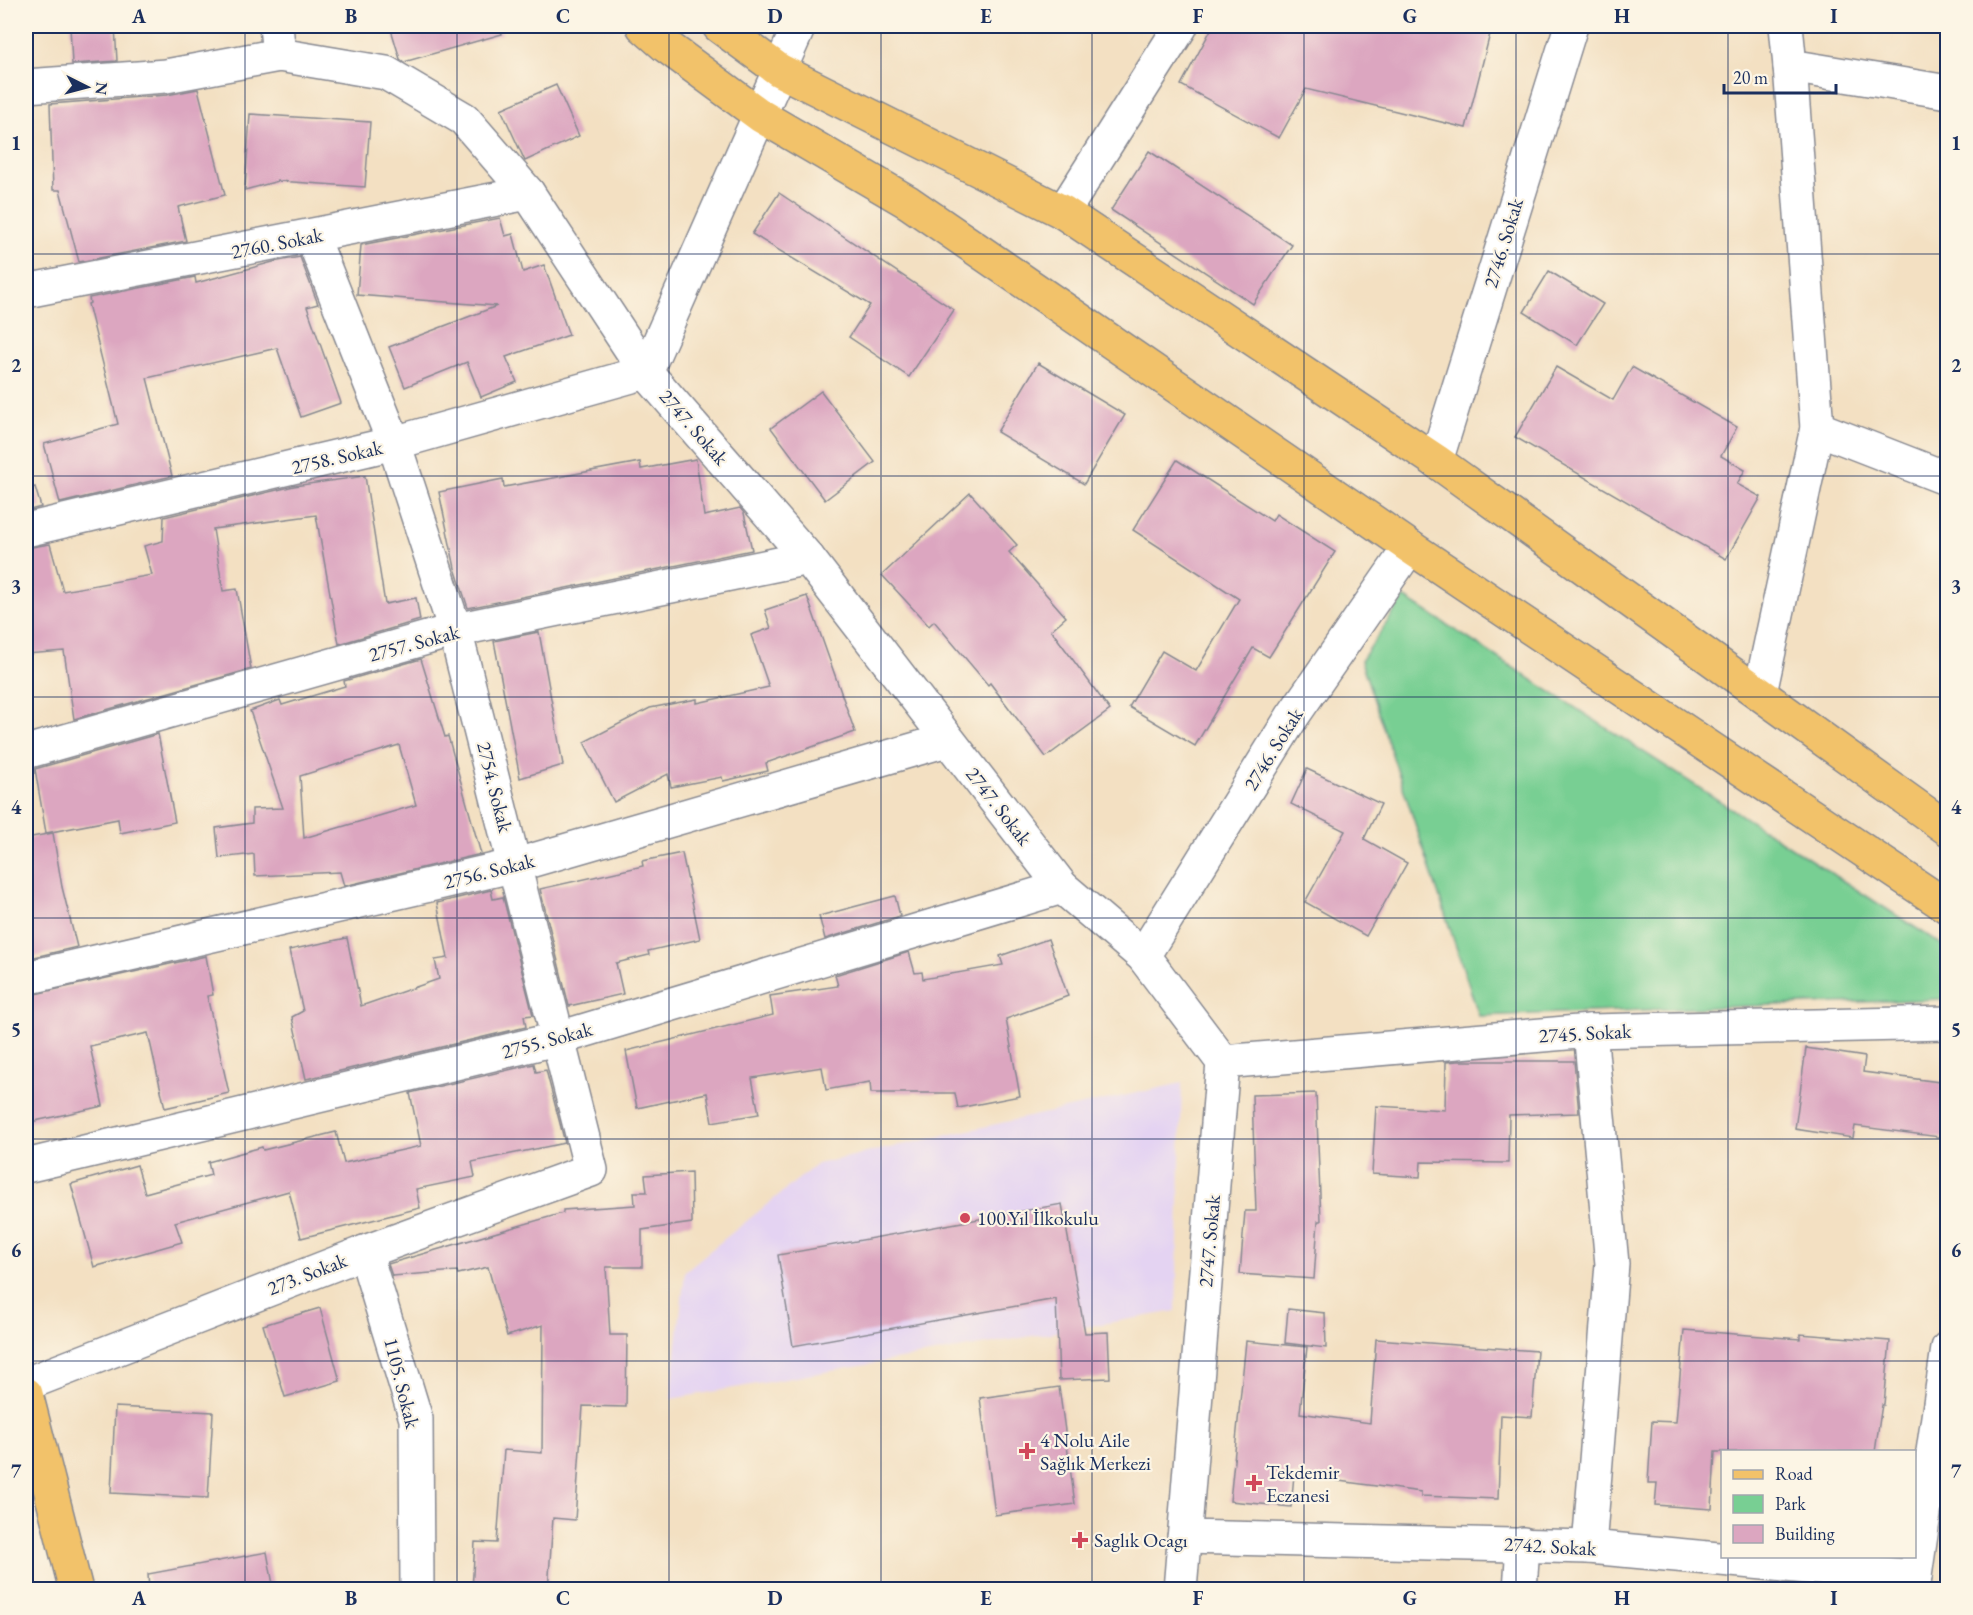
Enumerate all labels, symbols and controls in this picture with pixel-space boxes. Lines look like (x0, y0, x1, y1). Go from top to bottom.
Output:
text: A (131, 3, 147, 29)
text: B (345, 3, 357, 29)
text: C (556, 3, 570, 29)
text: D (767, 3, 783, 29)
text: E (980, 3, 992, 29)
text: F (1193, 3, 1204, 29)
text: G (1403, 3, 1417, 29)
text: H (1614, 3, 1630, 29)
text: I (1830, 3, 1838, 29)
north arrow (57, 57, 117, 117)
scale bar (1724, 57, 1836, 95)
text: 20 m (1733, 66, 1768, 89)
text: N (90, 81, 113, 96)
text: 1 (11, 130, 21, 156)
text: 1 (1951, 130, 1961, 156)
street label: 2746. Sokak (1477, 194, 1529, 291)
street label: 2760. Sokak (229, 221, 326, 265)
text: 2 (11, 352, 22, 378)
text: 2 (1951, 352, 1962, 378)
street label: 2747. Sokak (654, 384, 735, 471)
street label: 2758. Sokak (289, 434, 386, 480)
text: 3 (11, 573, 21, 599)
text: 3 (1951, 573, 1961, 599)
street label: 2757. Sokak (366, 618, 463, 668)
street label: 2746. Sokak (1237, 702, 1309, 795)
street label: 2754. Sokak (471, 739, 519, 836)
street label: 2747. Sokak (960, 761, 1038, 851)
text: 4 (11, 794, 22, 820)
text: 4 (1951, 794, 1962, 820)
street label: 2756. Sokak (441, 847, 538, 895)
street label: 2755. Sokak (499, 1015, 596, 1065)
text: 5 (11, 1016, 21, 1042)
text: 5 (1951, 1016, 1961, 1042)
street label: 2745. Sokak (1538, 1018, 1633, 1048)
street label: 2747. Sokak (1192, 1193, 1226, 1288)
place label: 100.Yıl İlkokulu (977, 1205, 1099, 1231)
marker: 100.Yıl İlkokulu (958, 1211, 972, 1225)
text: 6 (11, 1237, 22, 1263)
text: 6 (1951, 1237, 1962, 1263)
street label: 273. Sokak (264, 1247, 351, 1301)
street label: 1105. Sokak (378, 1335, 426, 1432)
place label: 4 Nolu Aile Sağlık Merkezi (1040, 1427, 1151, 1476)
marker: 4 Nolu Aile Sağlık Merkezi (1018, 1442, 1036, 1460)
legend (1721, 1450, 1916, 1558)
text: 7 (11, 1458, 22, 1484)
text: 7 (1951, 1458, 1962, 1484)
place label: Tekdemir Eczanesi (1266, 1459, 1340, 1508)
text: Road (1775, 1462, 1814, 1485)
marker: Tekdemir Eczanesi (1247, 1476, 1261, 1490)
text: Park (1775, 1492, 1806, 1515)
text: Building (1775, 1522, 1835, 1545)
place label: Saglık Ocagı (1094, 1527, 1188, 1553)
marker: Saglık Ocagı (1071, 1531, 1089, 1549)
street label: 2742. Sokak (1503, 1531, 1598, 1561)
text: A (131, 1585, 147, 1611)
text: B (345, 1585, 357, 1611)
text: C (556, 1585, 570, 1611)
text: D (767, 1585, 783, 1611)
text: E (980, 1585, 992, 1611)
text: F (1193, 1585, 1204, 1611)
text: G (1403, 1585, 1417, 1611)
text: H (1614, 1585, 1630, 1611)
text: I (1830, 1585, 1838, 1611)

